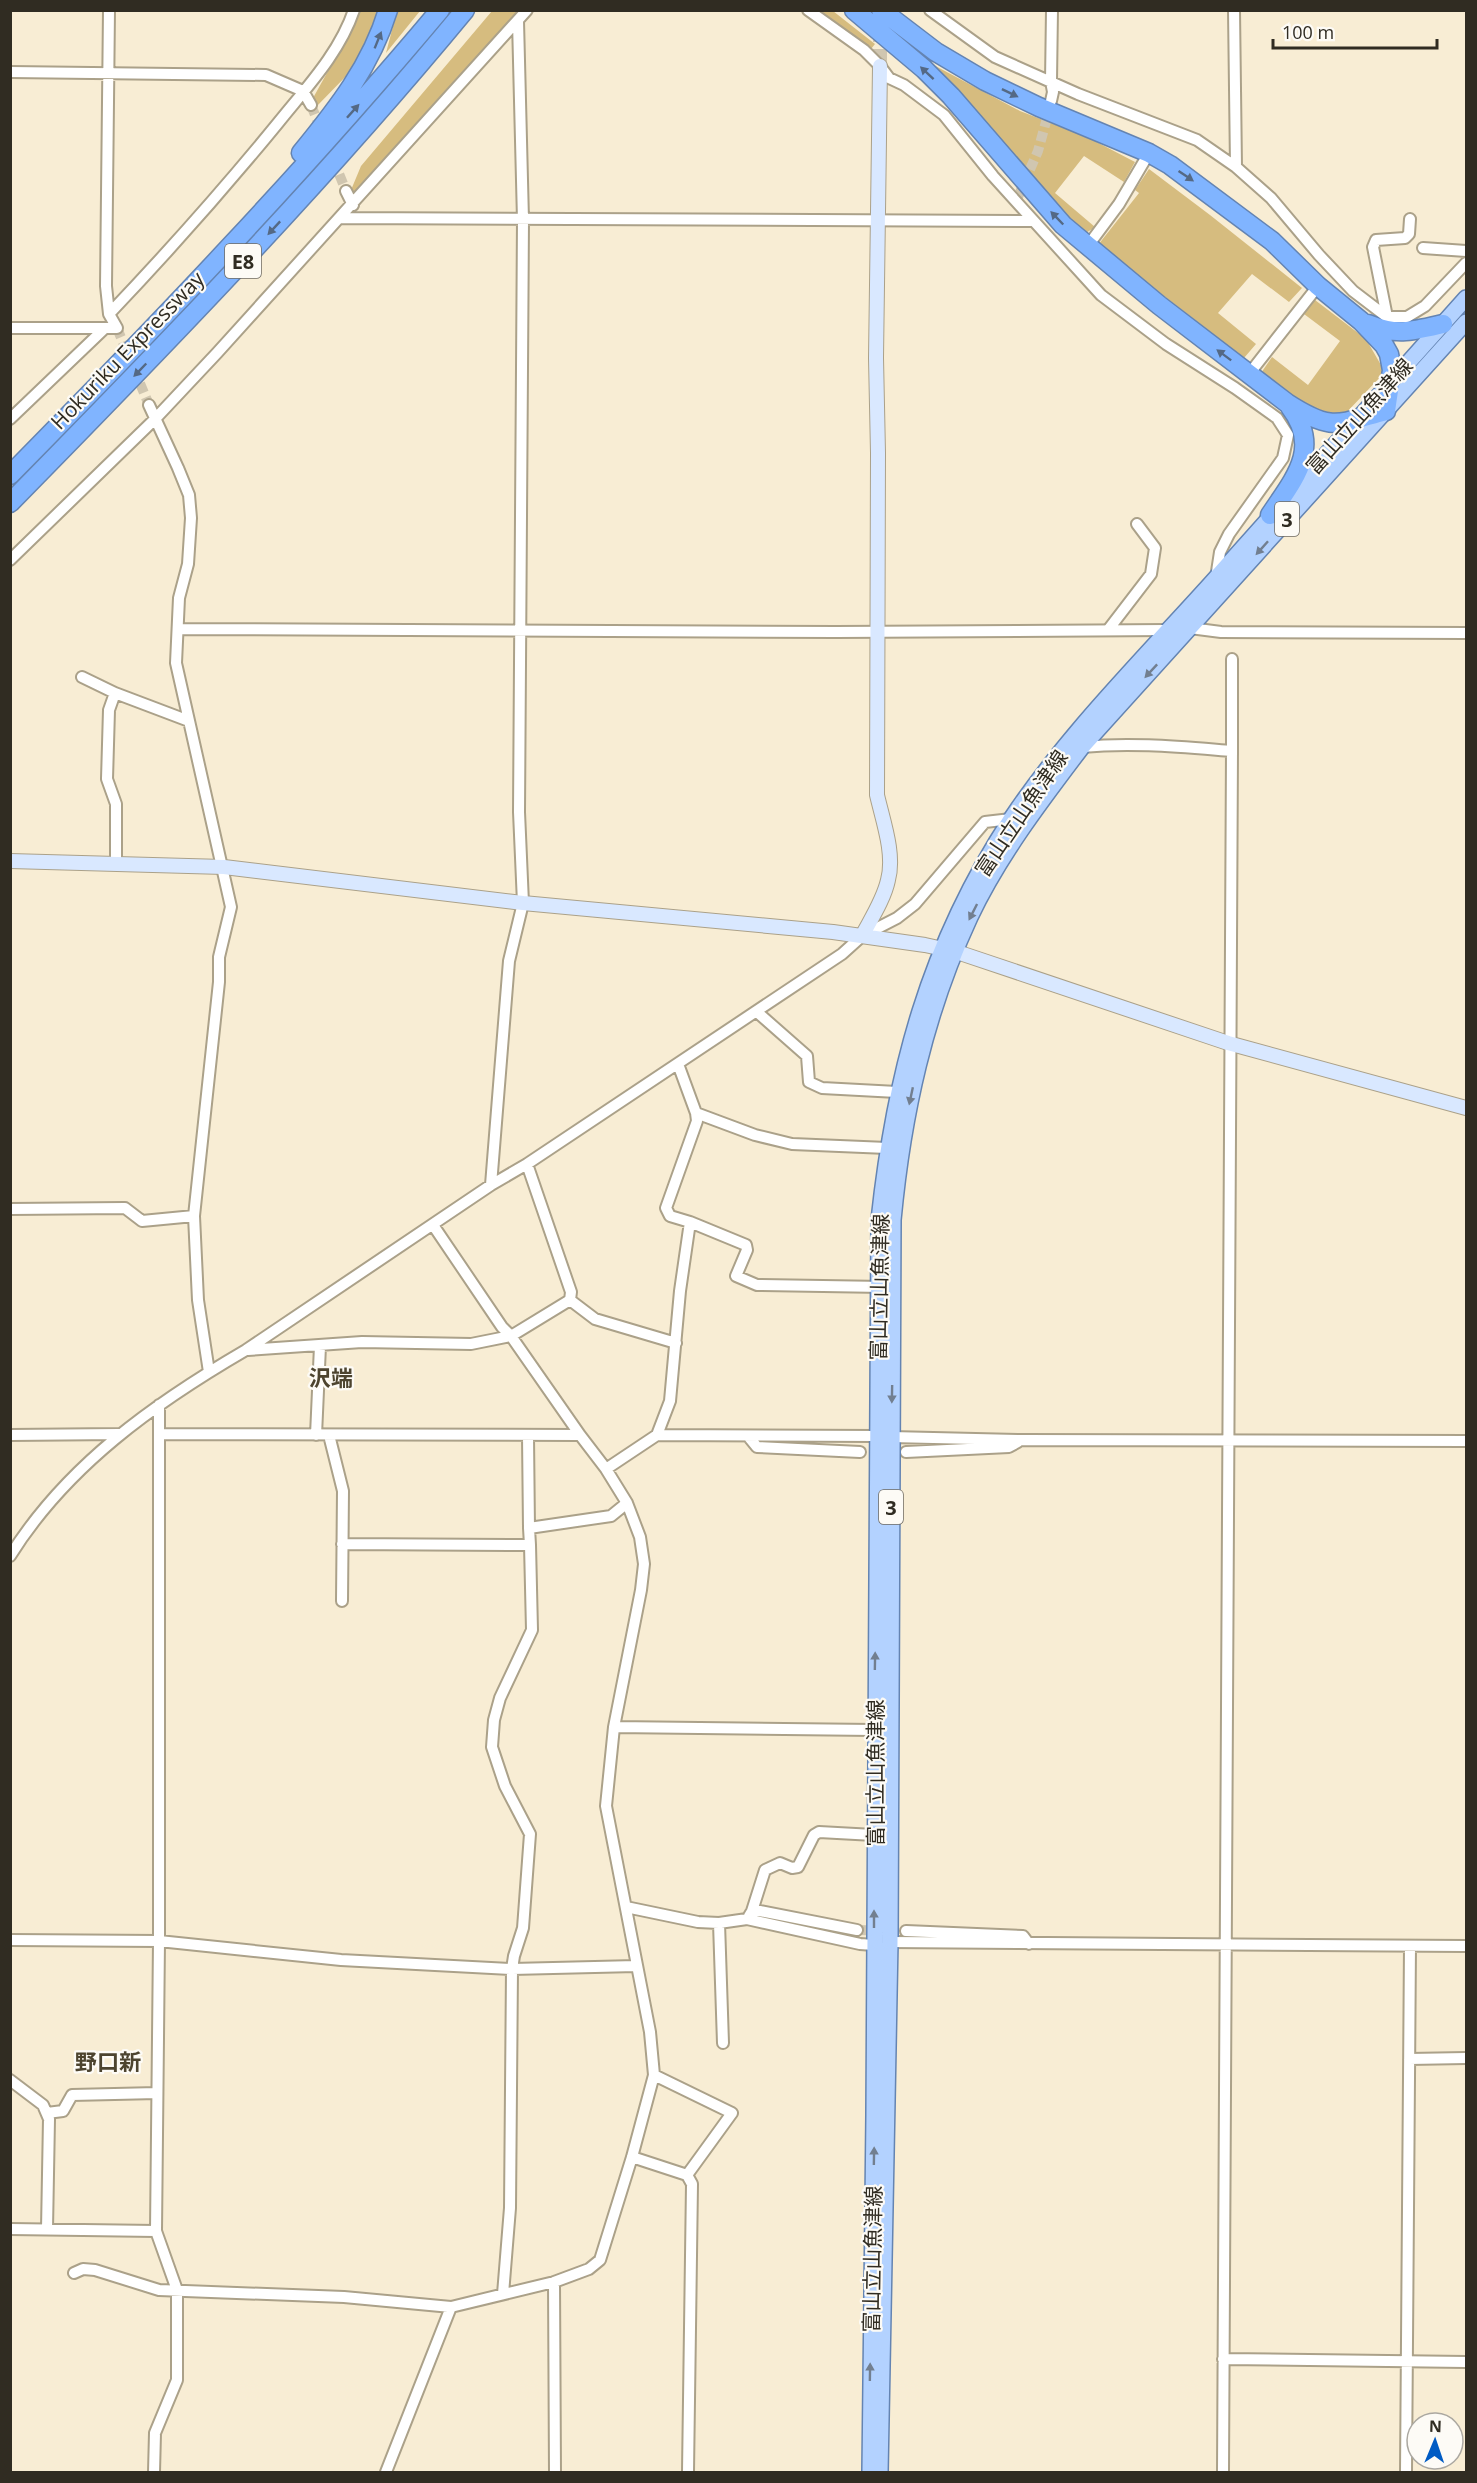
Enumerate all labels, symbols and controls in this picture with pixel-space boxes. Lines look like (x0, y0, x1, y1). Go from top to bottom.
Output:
scale bar (1273, 12, 1436, 50)
text: 100 m (1282, 20, 1334, 44)
one-way arrow (374, 31, 383, 49)
one-way arrow (920, 66, 935, 80)
one-way arrow (1001, 89, 1018, 98)
one-way arrow (346, 104, 360, 119)
one-way arrow (1178, 170, 1194, 181)
one-way arrow (1050, 211, 1064, 226)
one-way arrow (268, 220, 281, 235)
road number: E8 (225, 244, 261, 278)
street label: Hokuriku Expressway (44, 265, 210, 435)
one-way arrow (1217, 349, 1232, 361)
street label: 富山立山魚津線 (1299, 352, 1419, 480)
one-way arrow (134, 362, 148, 376)
road number: 3 (1275, 502, 1299, 536)
one-way arrow (1255, 540, 1269, 554)
one-way arrow (1144, 664, 1158, 679)
street label: 富山立山魚津線 (968, 744, 1074, 882)
one-way arrow (969, 903, 978, 920)
one-way arrow (906, 1086, 915, 1105)
street label: 富山立山魚津線 (864, 1213, 894, 1361)
district label: 沢端 (309, 1362, 353, 1392)
one-way arrow (887, 1385, 897, 1404)
road number: 3 (879, 1490, 903, 1524)
one-way arrow (870, 1652, 880, 1671)
street label: 富山立山魚津線 (861, 1700, 889, 1847)
one-way arrow (869, 1910, 879, 1929)
district label: 野口新 (75, 2046, 141, 2076)
one-way arrow (869, 2147, 878, 2166)
street label: 富山立山魚津線 (857, 2185, 887, 2333)
one-way arrow (866, 2363, 875, 2382)
north arrow (1405, 2411, 1465, 2471)
text: N (1429, 2415, 1442, 2437)

